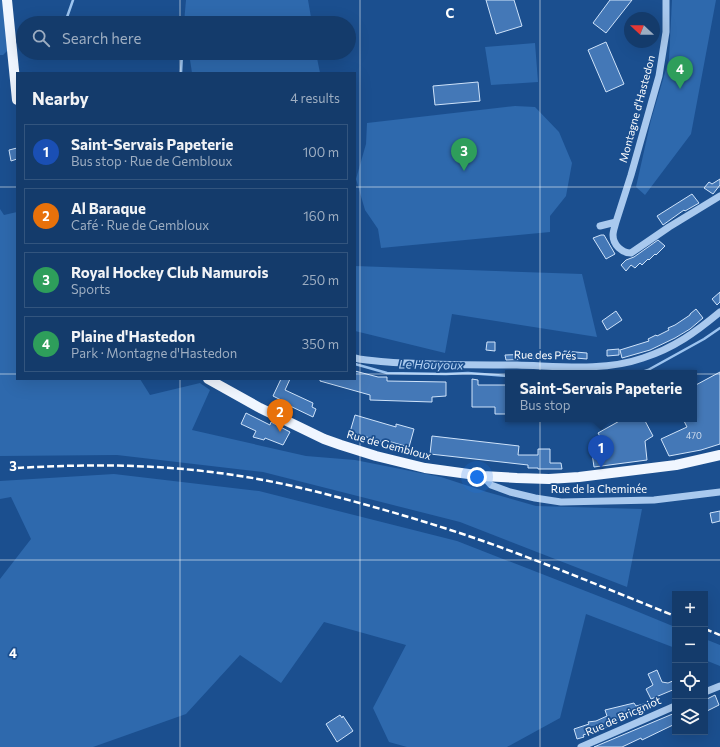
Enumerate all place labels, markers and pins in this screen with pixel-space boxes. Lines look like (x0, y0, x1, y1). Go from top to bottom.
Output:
pin: 4 (667, 56, 693, 89)
pin: 3 (451, 138, 477, 171)
pin: 2 (267, 399, 293, 432)
pin: 1 (588, 435, 614, 468)

